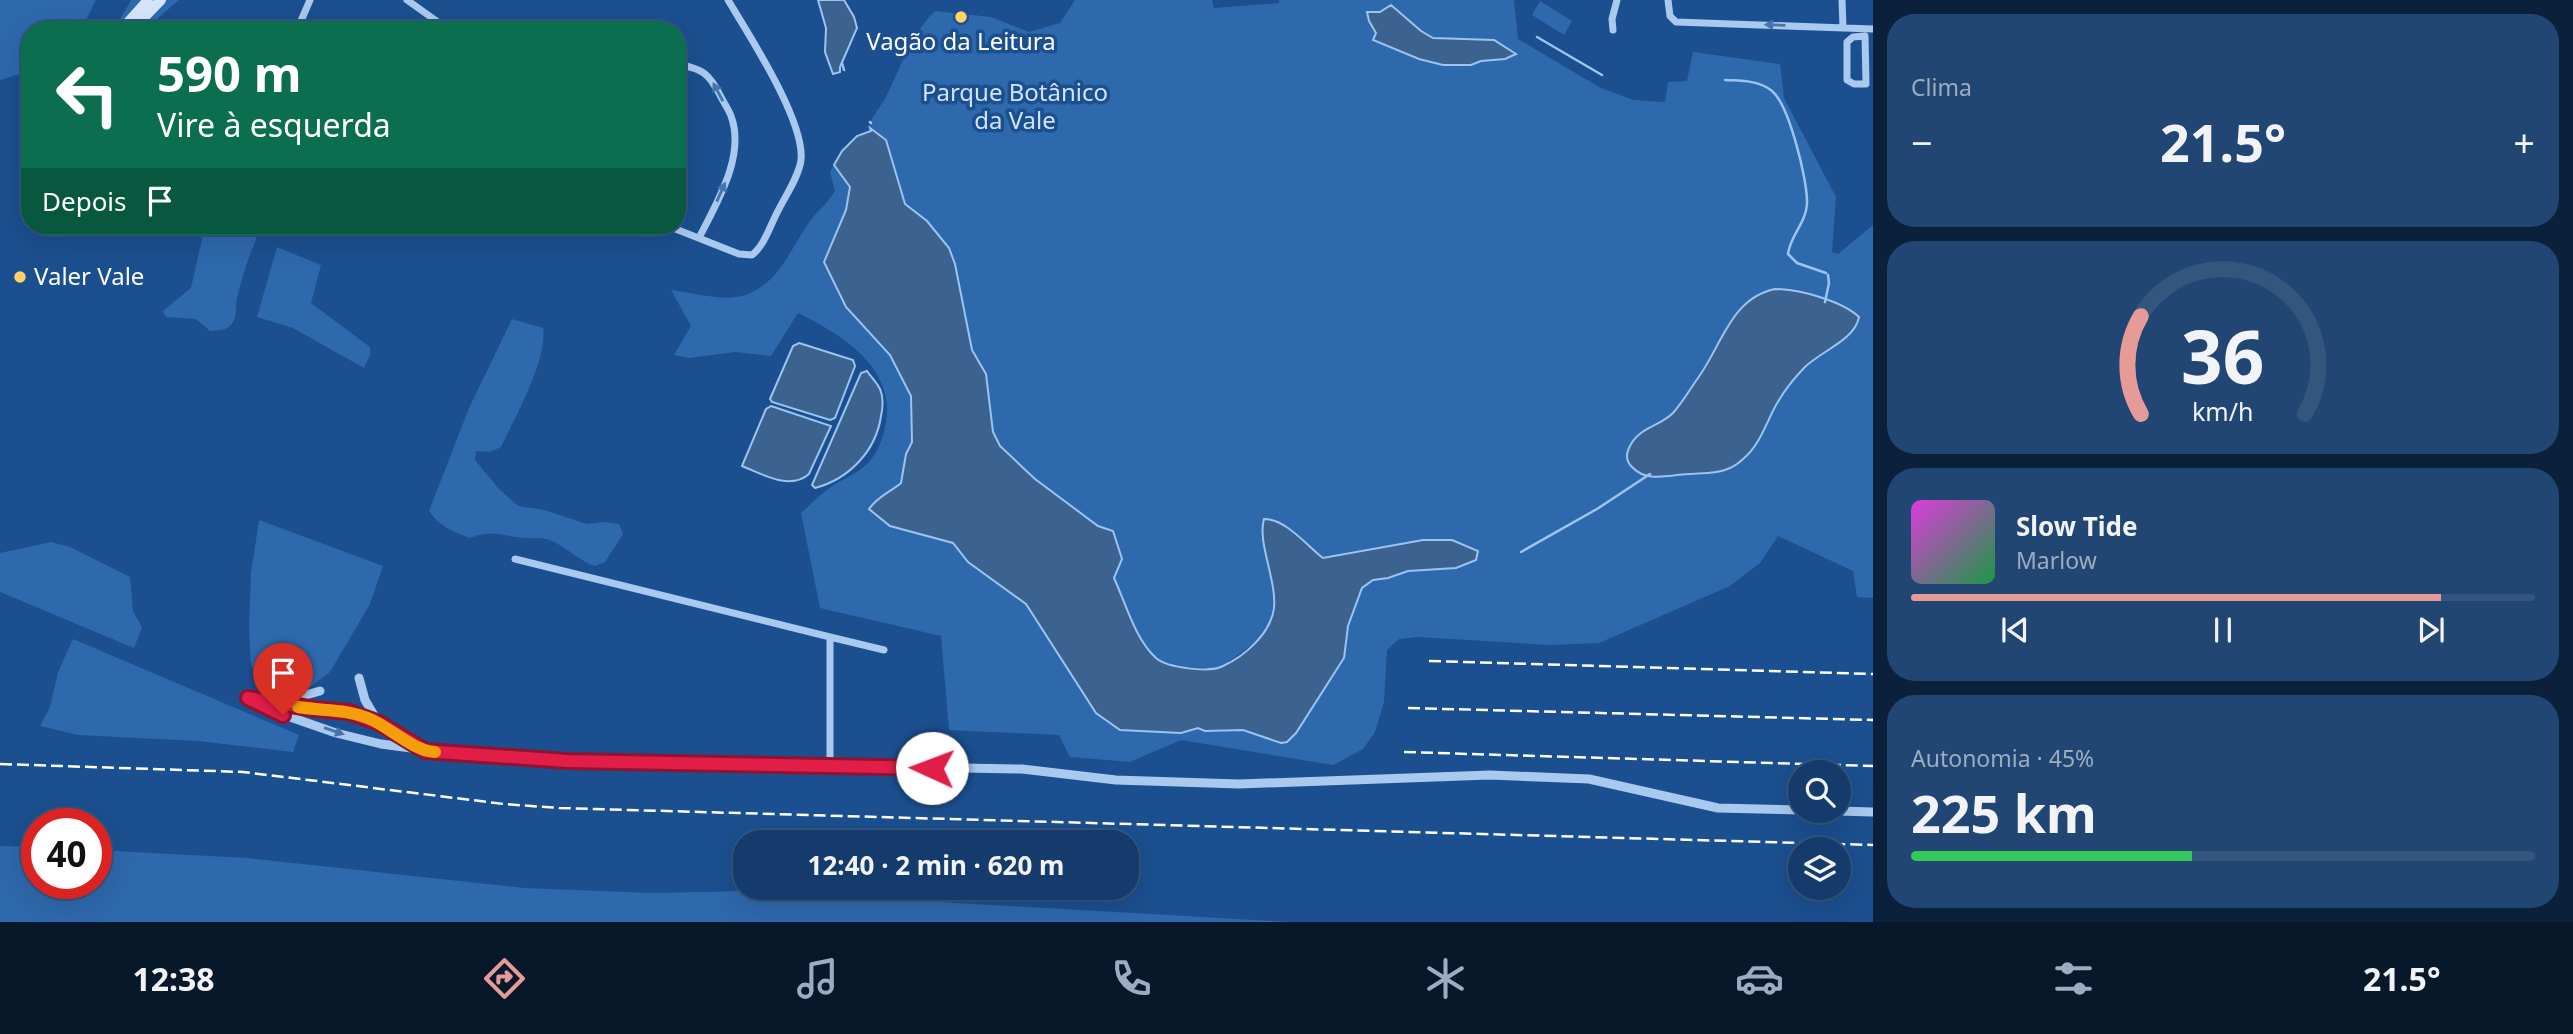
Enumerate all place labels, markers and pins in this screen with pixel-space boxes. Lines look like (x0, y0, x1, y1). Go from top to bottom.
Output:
marker: Vagão da Leitura (953, 9, 969, 25)
place label: Vagão da Leitura (866, 24, 1056, 57)
place label: Valer Vale (34, 259, 144, 292)
marker: Valer Vale (12, 269, 28, 285)
pin (253, 643, 313, 715)

